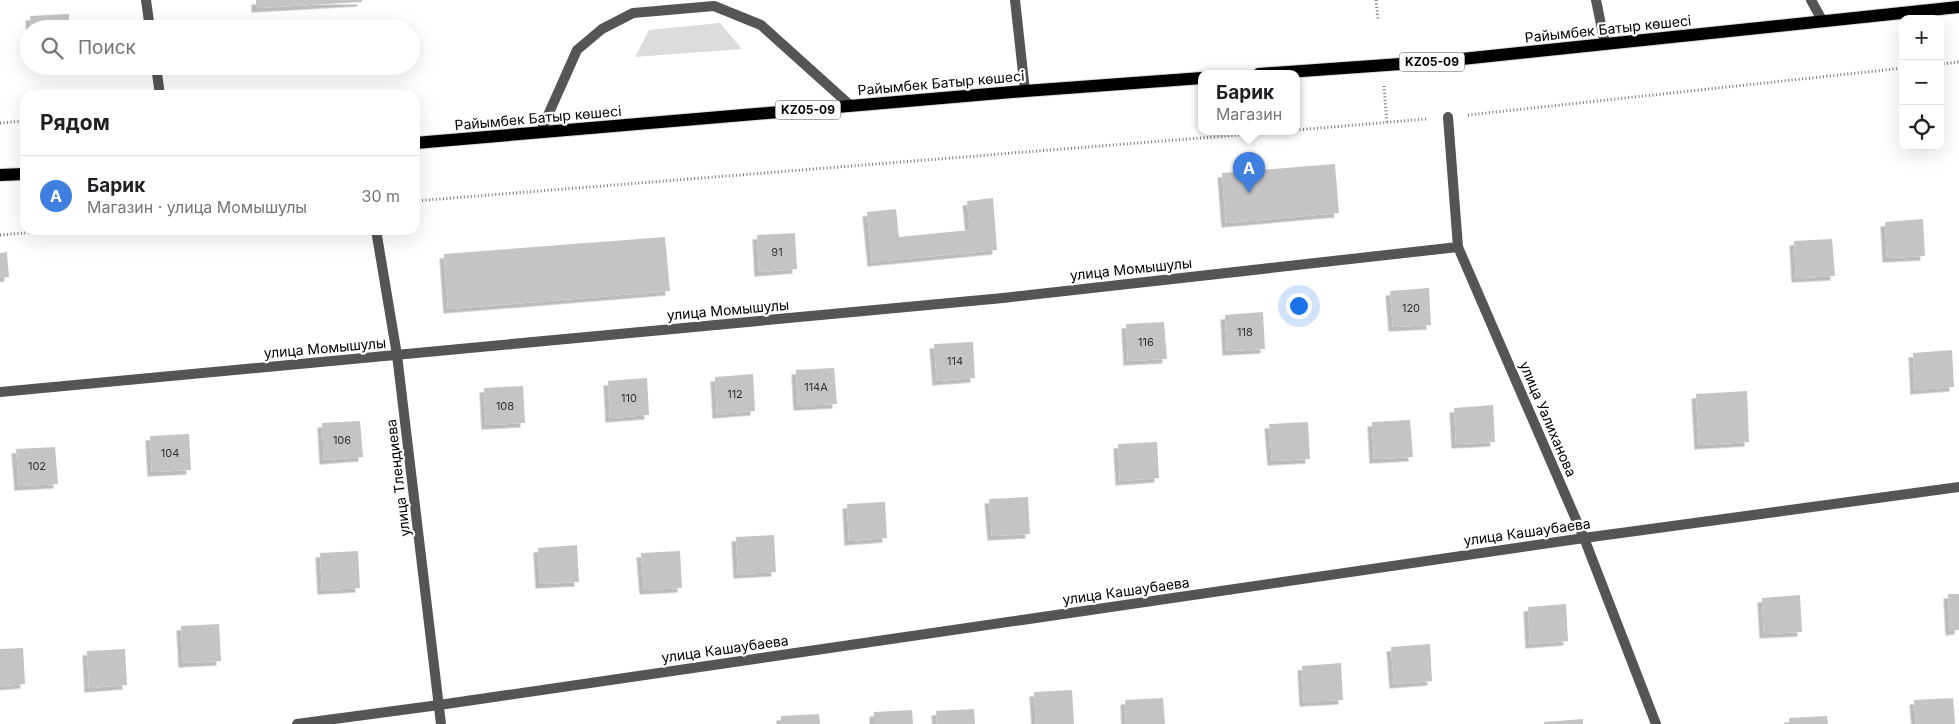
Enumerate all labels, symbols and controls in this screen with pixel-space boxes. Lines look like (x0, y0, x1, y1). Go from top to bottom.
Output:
street label: Райымбек Батыр көшесі (1524, 11, 1692, 46)
map controls (1899, 15, 1944, 150)
button: + (1899, 15, 1944, 60)
search box (20, 20, 420, 75)
icon: search (38, 34, 66, 62)
text: Поиск (78, 36, 136, 59)
road number: KZ05-09 (1400, 52, 1464, 72)
button: − (1899, 60, 1944, 105)
street label: Райымбек Батыр көшесі (857, 67, 1025, 98)
popup (1198, 70, 1300, 135)
text: Барик (1216, 81, 1274, 104)
road number: KZ05-09 (776, 100, 840, 120)
street label: Райымбек Батыр көшесі (454, 102, 622, 133)
text: Магазин (1216, 104, 1282, 124)
button: locate (1899, 105, 1944, 150)
text: Рядом (40, 110, 110, 135)
pin: A (1233, 152, 1265, 193)
text: Барик (87, 174, 145, 197)
text: A (50, 186, 62, 206)
text: 30 m (362, 186, 400, 206)
text: Магазин · улица Момышулы (87, 197, 307, 217)
house number: 91 (771, 245, 783, 259)
street label: улица Момышулы (1069, 254, 1193, 283)
your location (1286, 293, 1312, 319)
street label: улица Момышулы (666, 296, 790, 323)
house number: 120 (1402, 301, 1420, 315)
house number: 118 (1237, 325, 1253, 339)
street label: улица Момышулы (263, 334, 387, 361)
house number: 116 (1138, 335, 1154, 349)
house number: 114 (947, 354, 963, 368)
street label: улица Уалиханова (1516, 359, 1580, 479)
house number: 114А (804, 380, 828, 394)
house number: 112 (727, 387, 743, 401)
house number: 110 (621, 391, 637, 405)
house number: 108 (496, 399, 514, 413)
street label: улица Тлендиева (382, 418, 413, 538)
house number: 106 (333, 433, 351, 447)
house number: 104 (161, 446, 179, 460)
house number: 102 (28, 459, 46, 473)
street label: улица Кашаубаева (1462, 514, 1592, 549)
street label: улица Кашаубаева (1061, 573, 1191, 608)
street label: улица Кашаубаева (660, 631, 790, 666)

